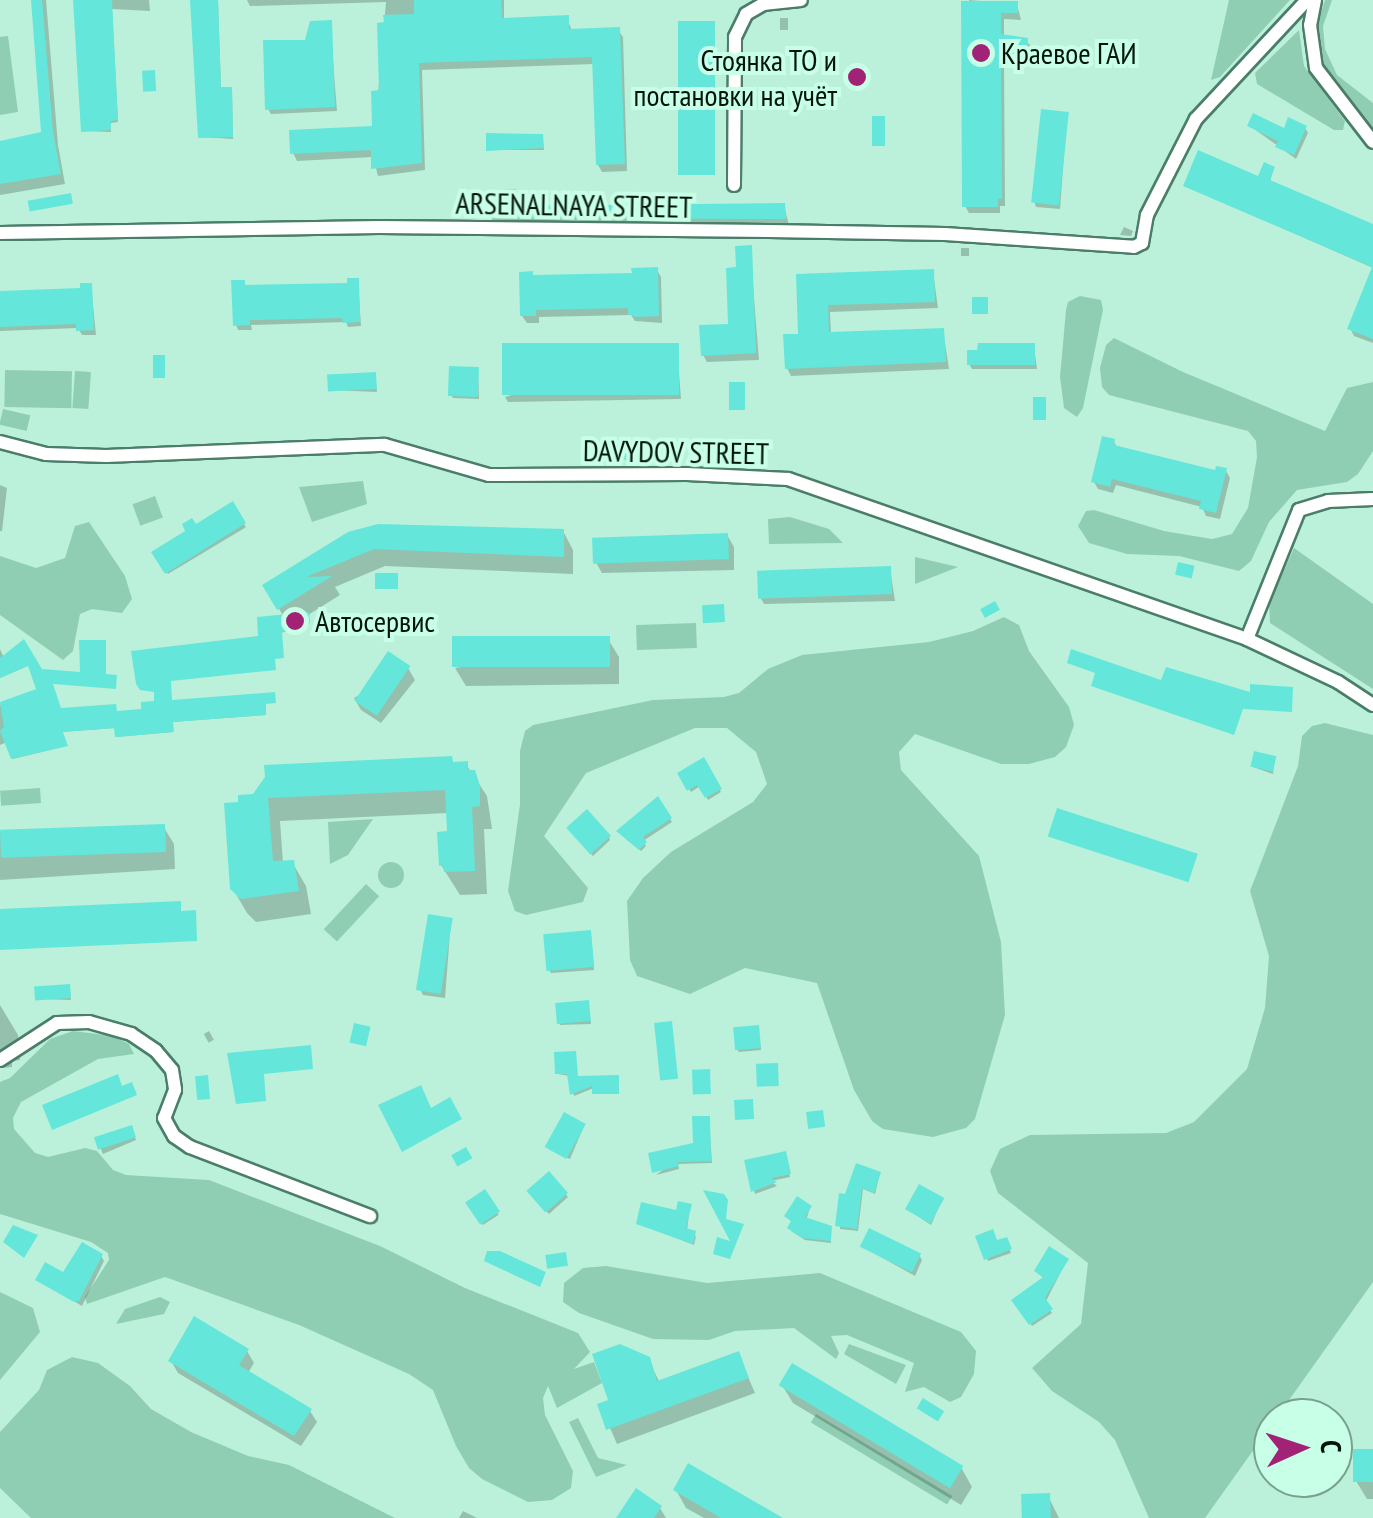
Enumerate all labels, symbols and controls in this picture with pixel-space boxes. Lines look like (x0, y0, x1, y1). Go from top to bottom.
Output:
place label: Краевое ГАИ (1001, 35, 1137, 71)
place label: Стоянка ТО и постановки на учёт (633, 42, 837, 112)
marker: Краевое ГАИ (970, 42, 992, 64)
marker: Стоянка ТО и постановки на учёт (846, 66, 868, 88)
street label: ARSENALNAYA STREET (455, 185, 693, 225)
street label: DAVYDOV STREET (582, 432, 770, 472)
place label: Автосервис (315, 603, 435, 639)
marker: Автосервис (284, 610, 306, 632)
north arrow (1253, 1398, 1353, 1498)
text: С (1313, 1439, 1350, 1454)

